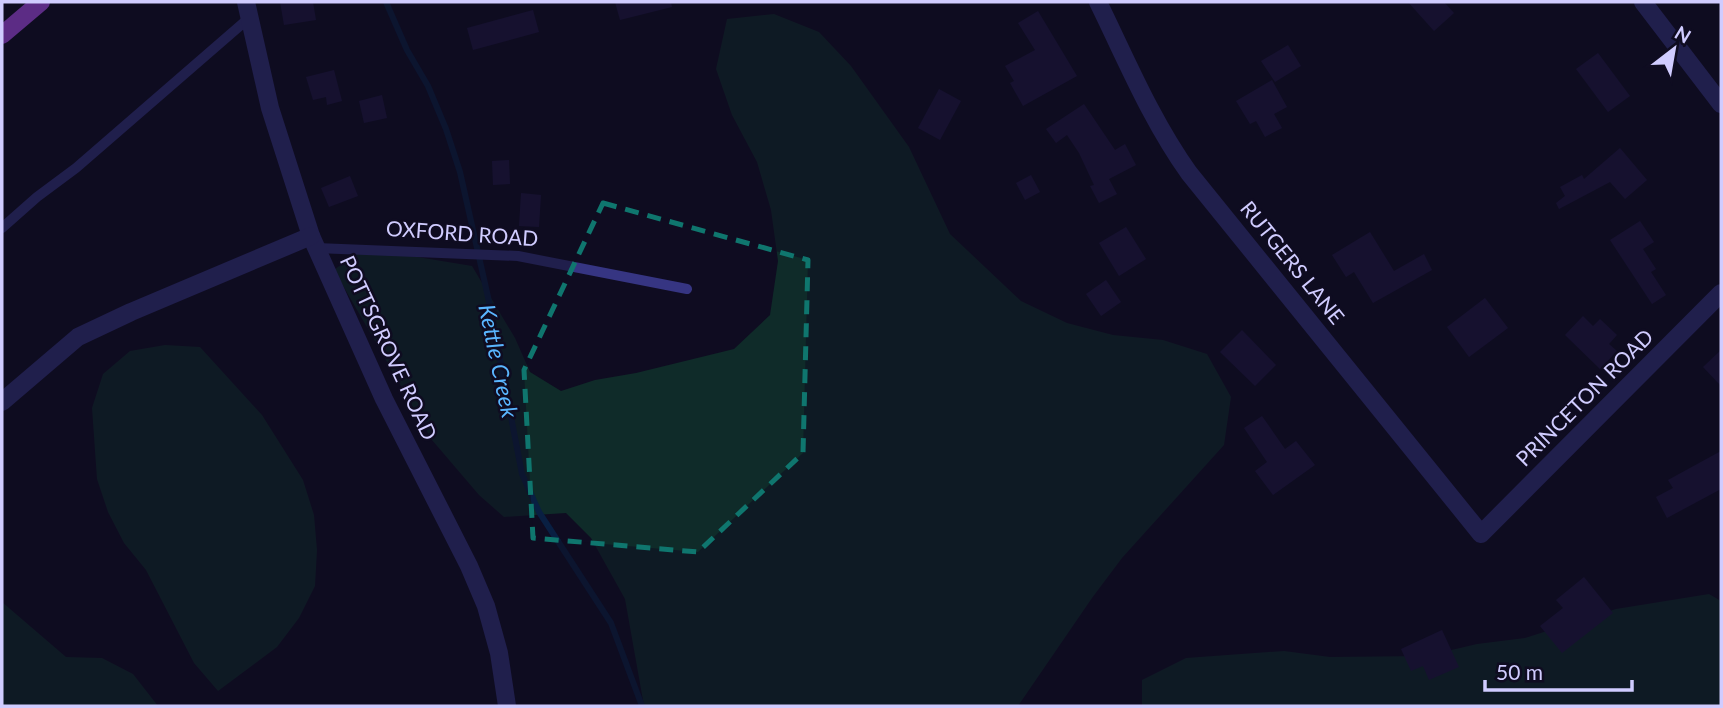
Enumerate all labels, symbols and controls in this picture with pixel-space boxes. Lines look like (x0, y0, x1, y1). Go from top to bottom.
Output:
north arrow (1639, 14, 1709, 84)
text: N (1671, 20, 1695, 48)
street label: RUTGERS LANE (1236, 196, 1350, 329)
street label: OXFORD ROAD (385, 215, 539, 250)
street label: POTTSGROVE ROAD (336, 251, 443, 444)
water label: Kettle Creek (473, 301, 525, 421)
street label: PRINCETON ROAD (1510, 323, 1658, 471)
scale bar (1485, 648, 1632, 692)
text: 50 m (1496, 659, 1543, 684)

